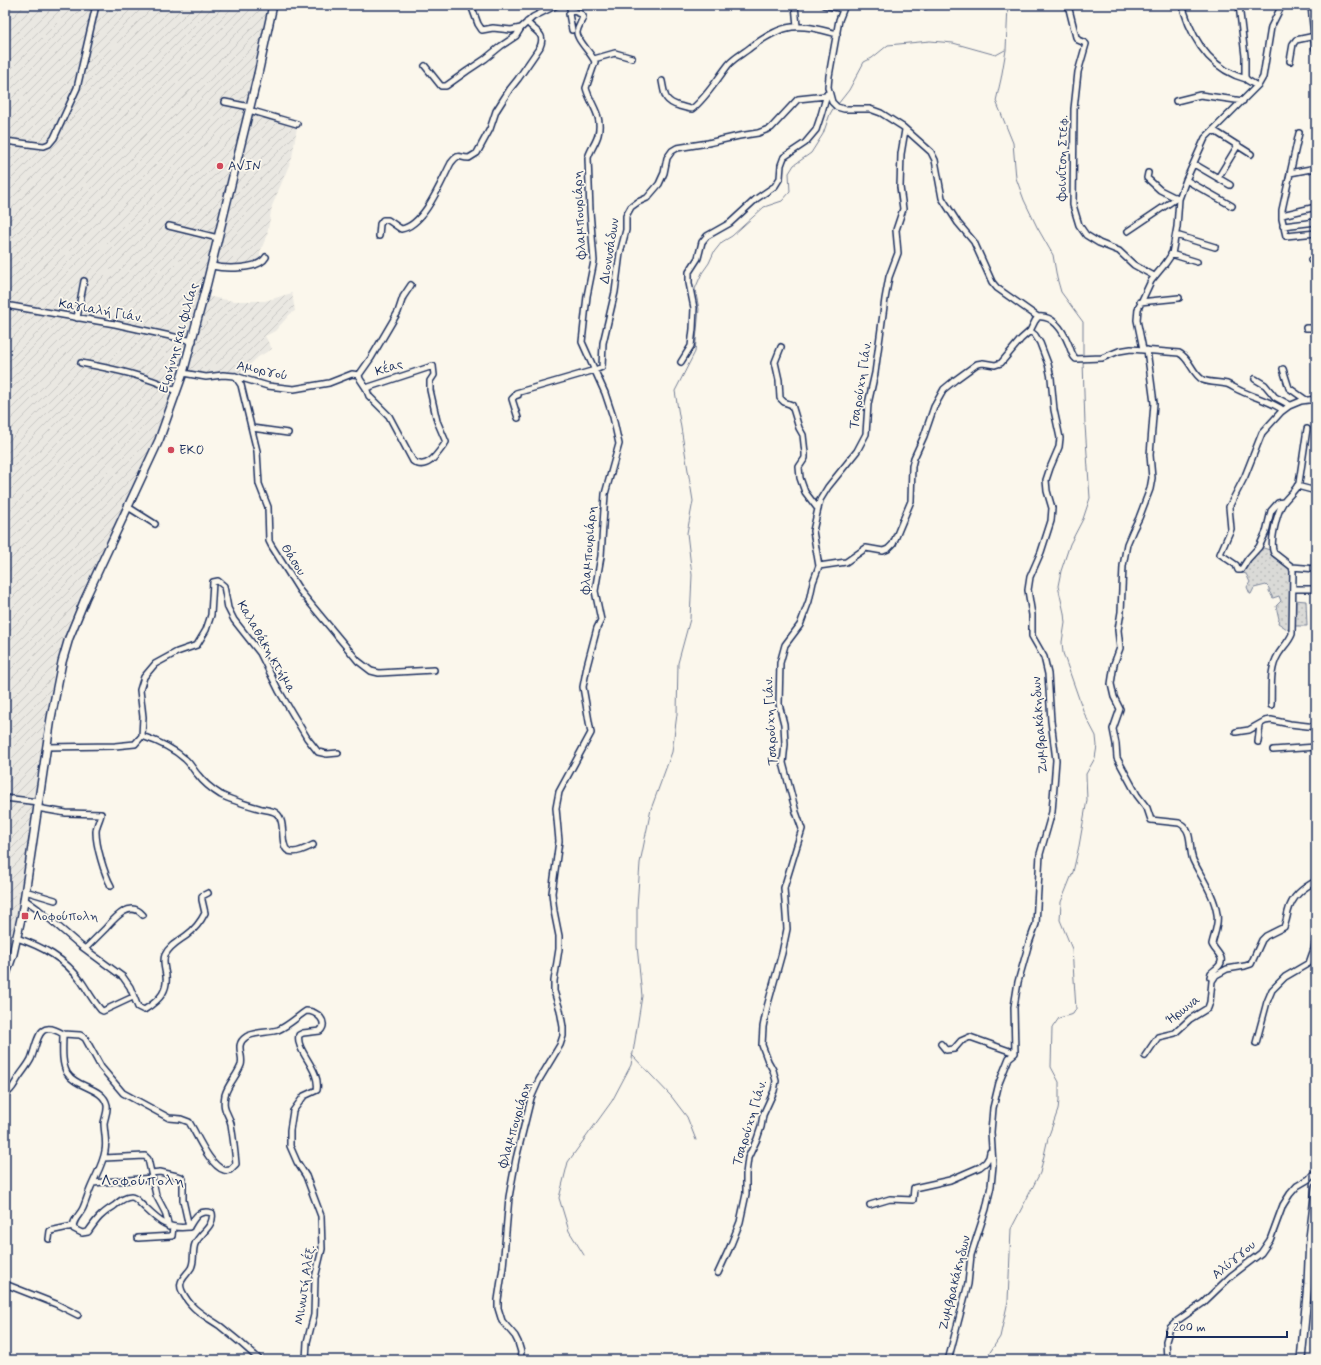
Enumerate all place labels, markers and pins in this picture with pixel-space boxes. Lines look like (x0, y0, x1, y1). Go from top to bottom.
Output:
place label: AVIN (228, 158, 261, 175)
marker: AVIN (215, 161, 225, 171)
place label: EKO (179, 442, 204, 459)
marker: EKO (166, 445, 176, 455)
place label: Λοφούπολη (33, 908, 98, 925)
marker: Λοφούπολη (20, 911, 30, 921)

